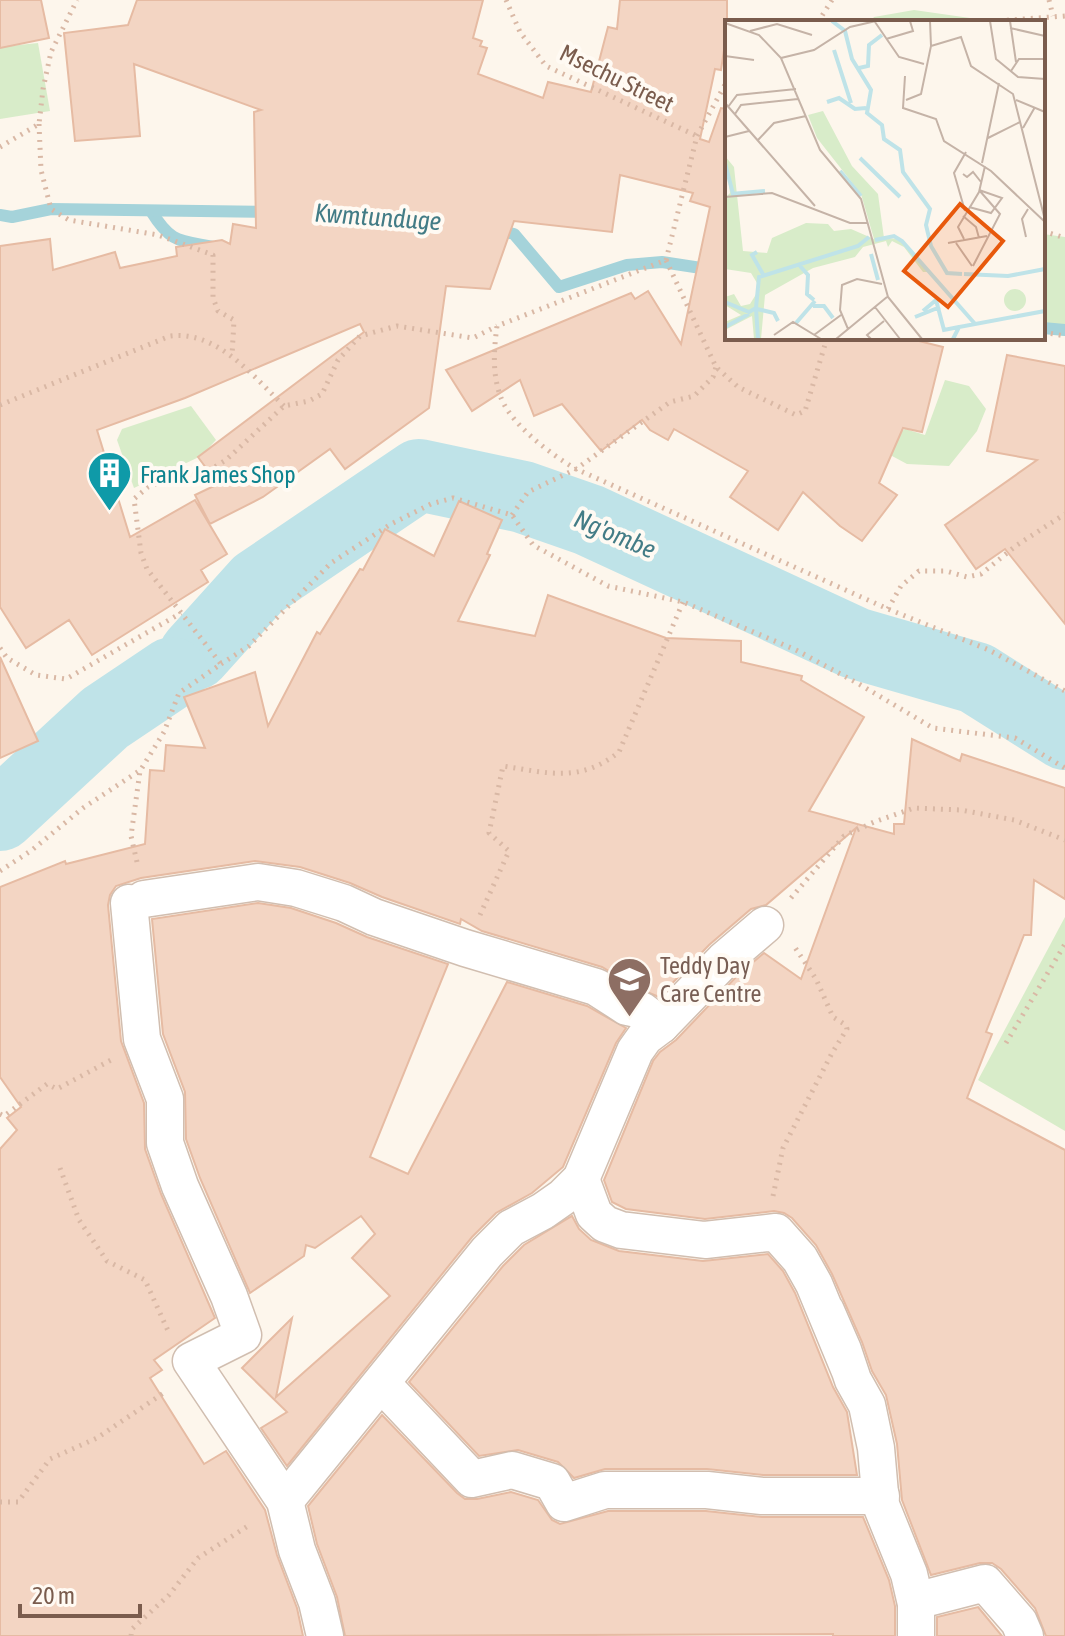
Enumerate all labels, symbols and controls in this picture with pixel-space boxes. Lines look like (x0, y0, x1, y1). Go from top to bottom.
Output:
inset map (725, 20, 1045, 340)
street label: Msechu Street (556, 39, 678, 117)
water label: Kwmtunduge (313, 198, 443, 236)
building icon: Frank James Shop (85, 450, 133, 513)
place label: Frank James Shop (140, 461, 296, 488)
water label: Ng'ombe (570, 503, 660, 565)
place label: Teddy Day Care Centre (660, 952, 761, 1007)
school or university icon: Teddy Day Care Centre (605, 955, 653, 1018)
scale bar (20, 1568, 140, 1618)
text: 20 m (32, 1582, 75, 1609)

